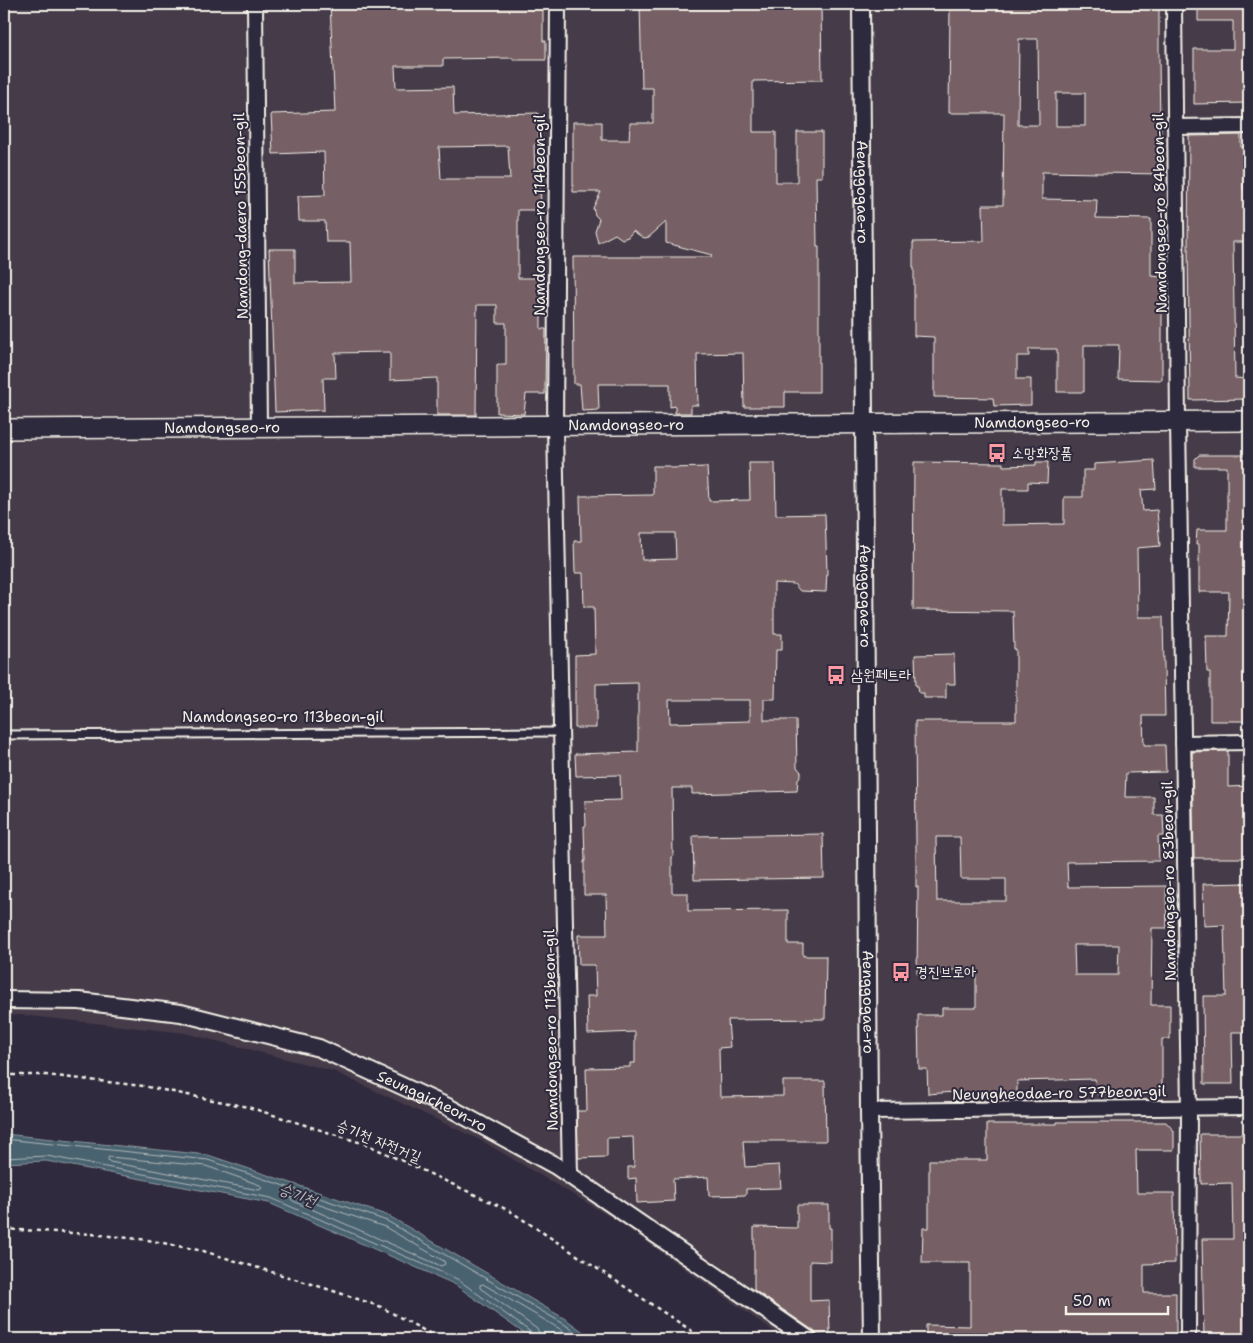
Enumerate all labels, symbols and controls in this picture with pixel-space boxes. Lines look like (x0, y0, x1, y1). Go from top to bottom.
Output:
street label: Namdong-daero 155beon-gil (229, 112, 253, 320)
street label: Namdongseo-ro 84beon-gil (1148, 112, 1172, 313)
street label: Namdongseo-ro 114beon-gil (530, 113, 550, 316)
street label: Aenggogae-ro (852, 140, 873, 244)
street label: Namdongseo-ro (974, 412, 1090, 433)
street label: Namdongseo-ro (568, 415, 684, 435)
street label: Namdongseo-ro (164, 417, 280, 438)
bus stop icon: 소망화장품 (986, 442, 1008, 464)
place label: 소망화장품 (1012, 443, 1072, 463)
street label: Aenggogae-ro (855, 544, 876, 648)
bus stop icon: 삼원페트라 (825, 664, 847, 686)
place label: 삼원페트라 (851, 665, 911, 685)
street label: Namdongseo-ro 113beon-gil (182, 707, 384, 727)
street label: Namdongseo-ro 83beon-gil (1157, 780, 1181, 981)
street label: Namdongseo-ro 113beon-gil (539, 928, 563, 1131)
street label: Aenggogae-ro (858, 950, 879, 1054)
bus stop icon: 경진브로아 (890, 961, 912, 983)
place label: 경진브로아 (916, 962, 976, 982)
street label: Seunggicheon-ro (374, 1066, 491, 1137)
street label: Neungheodae-ro 577beon-gil (952, 1081, 1167, 1105)
street label: 승기천 자전거길 (334, 1115, 424, 1167)
water label: 승기천 (276, 1177, 322, 1212)
scale bar (1066, 1283, 1168, 1315)
text: 50 m (1073, 1291, 1111, 1311)

